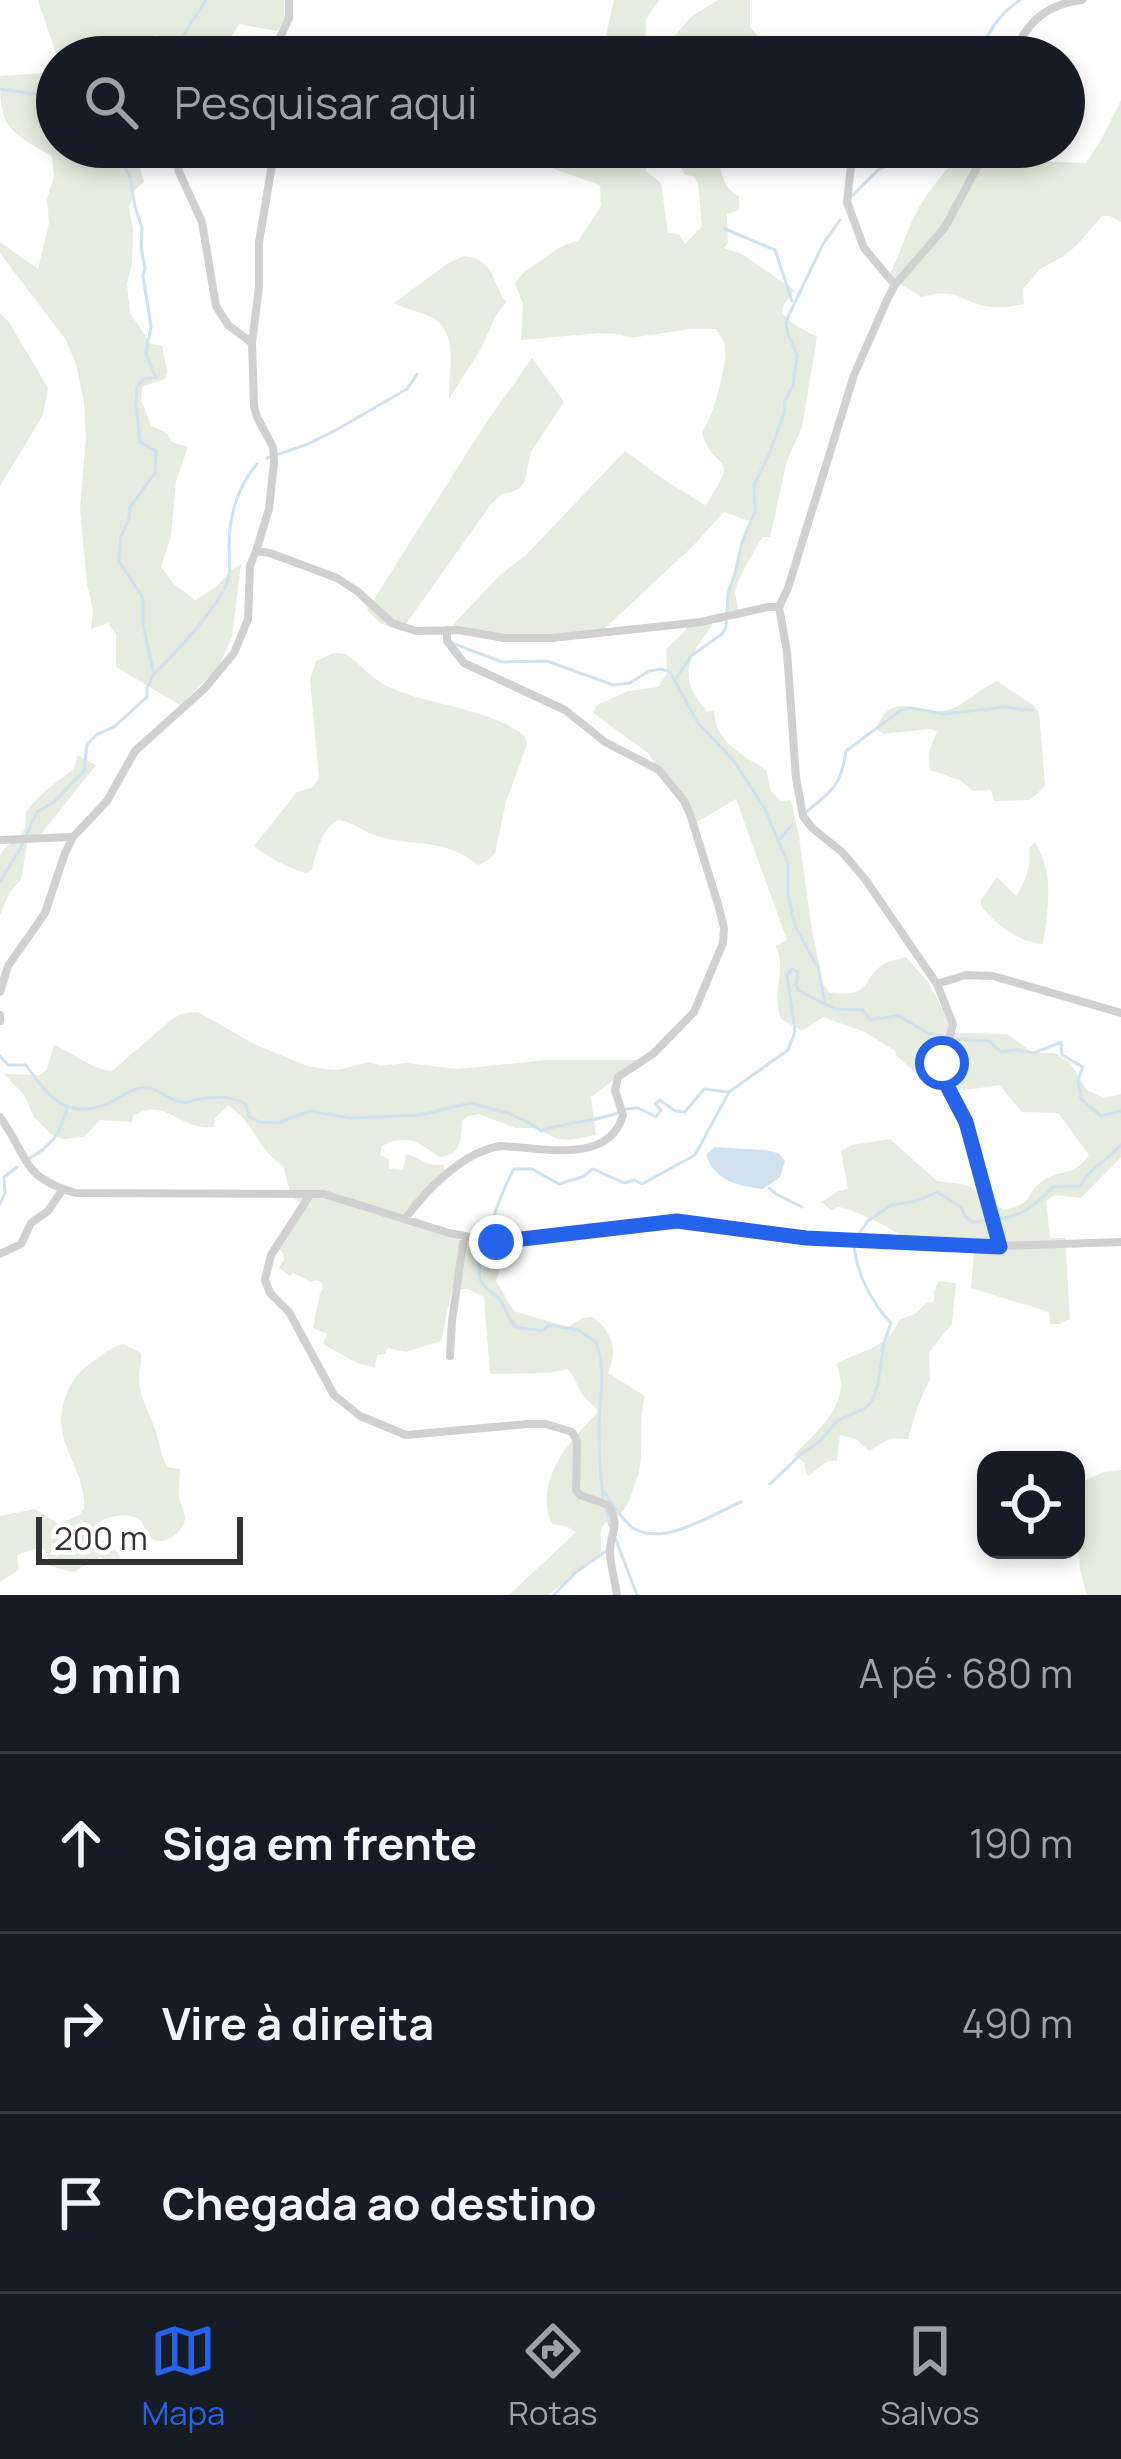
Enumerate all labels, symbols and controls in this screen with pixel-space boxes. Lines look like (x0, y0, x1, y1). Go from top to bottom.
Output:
search box (36, 36, 1085, 168)
icon: search (78, 69, 144, 135)
text: Pesquisar aqui (174, 71, 478, 133)
route start (915, 1036, 969, 1090)
route end (469, 1215, 523, 1269)
map controls (977, 1451, 1085, 1559)
button: locate (977, 1451, 1085, 1559)
scale bar (36, 1511, 243, 1564)
text: 200 m (54, 1515, 148, 1560)
text: 9 min (48, 1639, 182, 1708)
text: A pé · 680 m (859, 1646, 1073, 1700)
icon: ahead (48, 1810, 114, 1876)
text: Siga em frente (162, 1812, 477, 1874)
text: 190 m (969, 1816, 1073, 1870)
icon: right (48, 1990, 114, 2056)
text: Vire à direita (162, 1992, 434, 2054)
text: 490 m (962, 1996, 1073, 2050)
icon: arrive (48, 2170, 114, 2236)
text: Chegada ao destino (162, 2172, 596, 2234)
tab: Mapa (141, 2318, 225, 2435)
tab: Rotas (508, 2318, 597, 2435)
tab: Salvos (880, 2318, 980, 2435)

